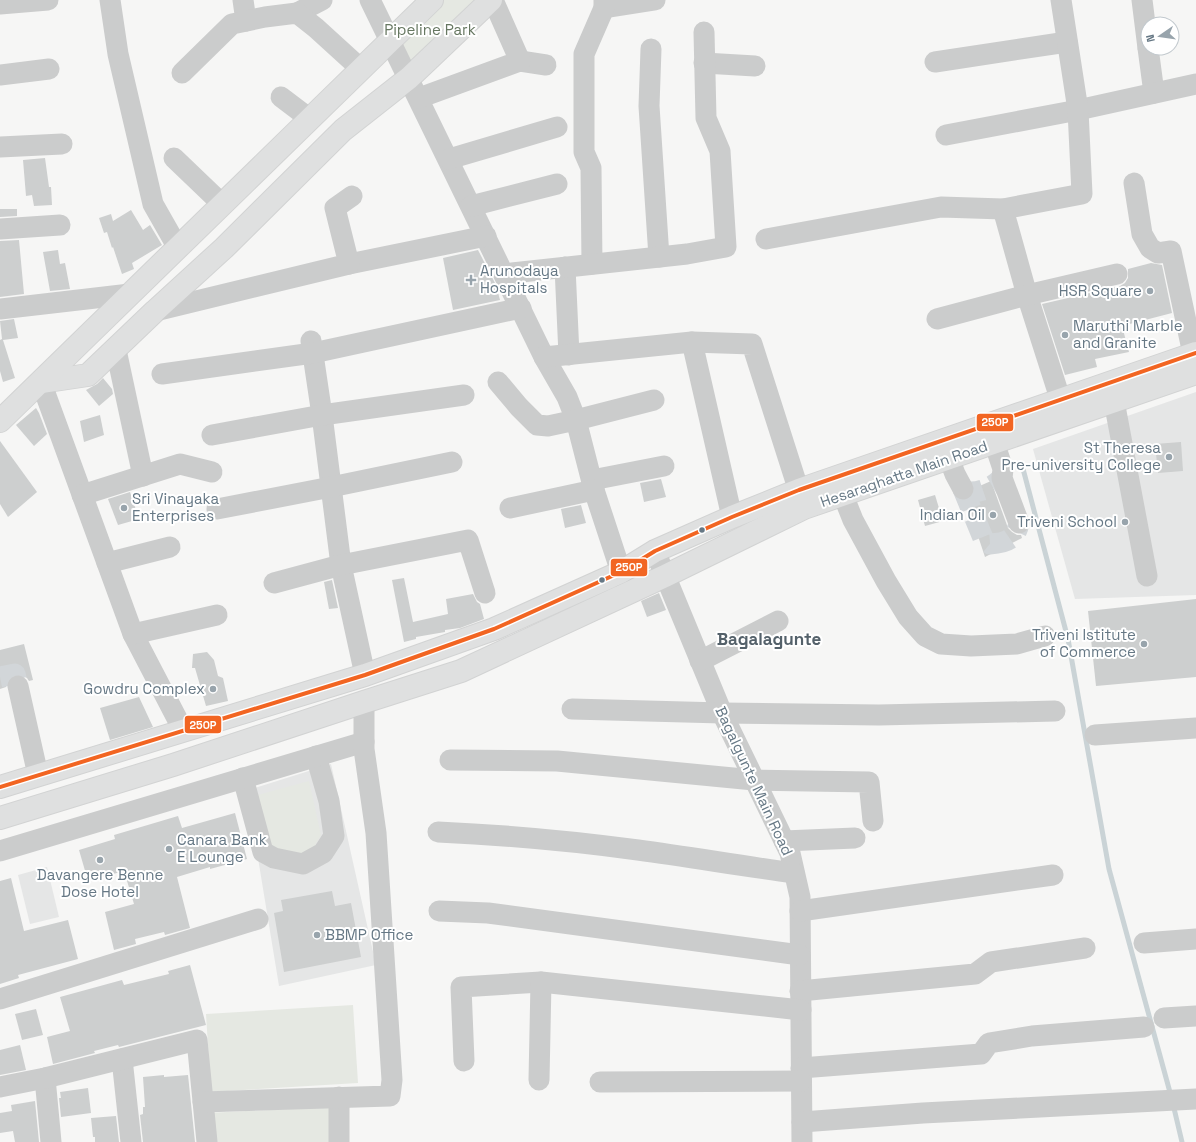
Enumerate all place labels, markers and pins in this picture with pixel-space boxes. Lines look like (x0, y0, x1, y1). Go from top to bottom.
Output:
place label: Arunodaya Hospitals (480, 261, 559, 297)
marker: Arunodaya Hospitals (465, 274, 477, 286)
place label: HSR Square (1059, 281, 1142, 300)
marker: HSR Square (1145, 286, 1155, 296)
place label: Maruthi Marble and Granite (1073, 316, 1183, 352)
marker: Maruthi Marble and Granite (1060, 330, 1070, 340)
place label: St Theresa Pre-university College (1002, 438, 1161, 474)
marker: St Theresa Pre-university College (1164, 452, 1174, 462)
place label: Sri Vinayaka Enterprises (132, 489, 219, 525)
marker: Sri Vinayaka Enterprises (119, 503, 129, 513)
place label: Indian Oil (920, 505, 985, 524)
marker: Indian Oil (988, 510, 998, 520)
place label: Triveni School (1017, 512, 1117, 531)
marker: Triveni School (1120, 517, 1130, 527)
unlabelled marker (697, 525, 707, 535)
unlabelled marker (597, 575, 607, 585)
place label: Triveni Istitute of Commerce (1032, 625, 1136, 661)
marker: Triveni Istitute of Commerce (1139, 639, 1149, 649)
place label: Gowdru Complex (83, 679, 205, 698)
marker: Gowdru Complex (208, 684, 218, 694)
place label: Canara Bank E Lounge (177, 830, 267, 866)
marker: Canara Bank E Lounge (164, 844, 174, 854)
marker: Davangere Benne Dose Hotel (95, 855, 105, 865)
place label: Davangere Benne Dose Hotel (37, 865, 163, 901)
place label: BBMP Office (325, 925, 413, 944)
marker: BBMP Office (312, 930, 322, 940)

